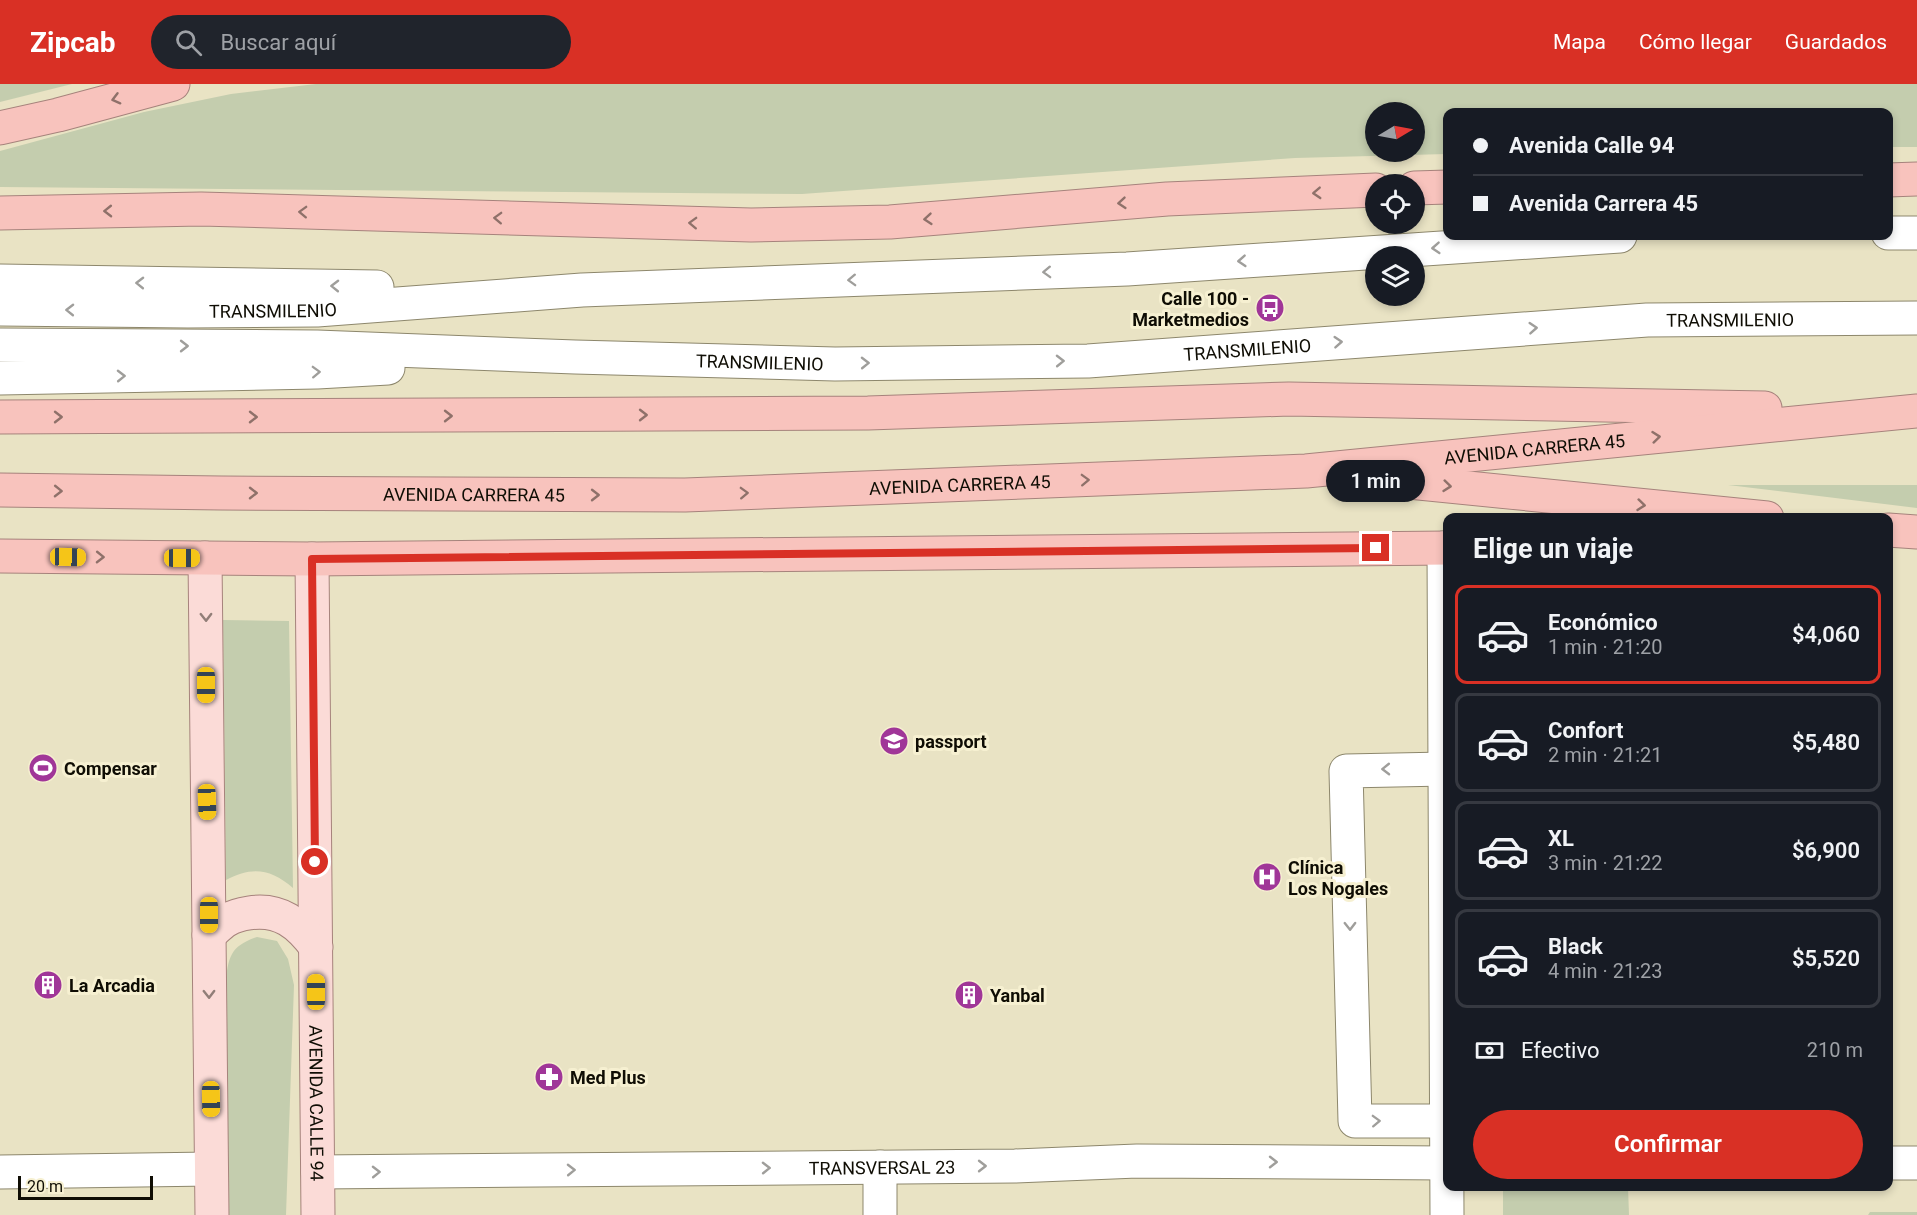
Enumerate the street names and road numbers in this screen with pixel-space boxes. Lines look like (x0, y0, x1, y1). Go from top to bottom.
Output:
street label: TRANSMILENIO (209, 298, 338, 321)
street label: TRANSMILENIO (1666, 308, 1794, 330)
street label: TRANSMILENIO (1183, 334, 1312, 364)
street label: TRANSMILENIO (696, 350, 824, 374)
street label: AVENIDA CARRERA 45 (1443, 429, 1626, 468)
street label: AVENIDA CARRERA 45 (869, 470, 1051, 498)
street label: AVENIDA CARRERA 45 (383, 483, 565, 505)
street label: AVENIDA CALLE 94 (306, 1025, 328, 1181)
street label: TRANSVERSAL 23 (809, 1156, 955, 1178)

